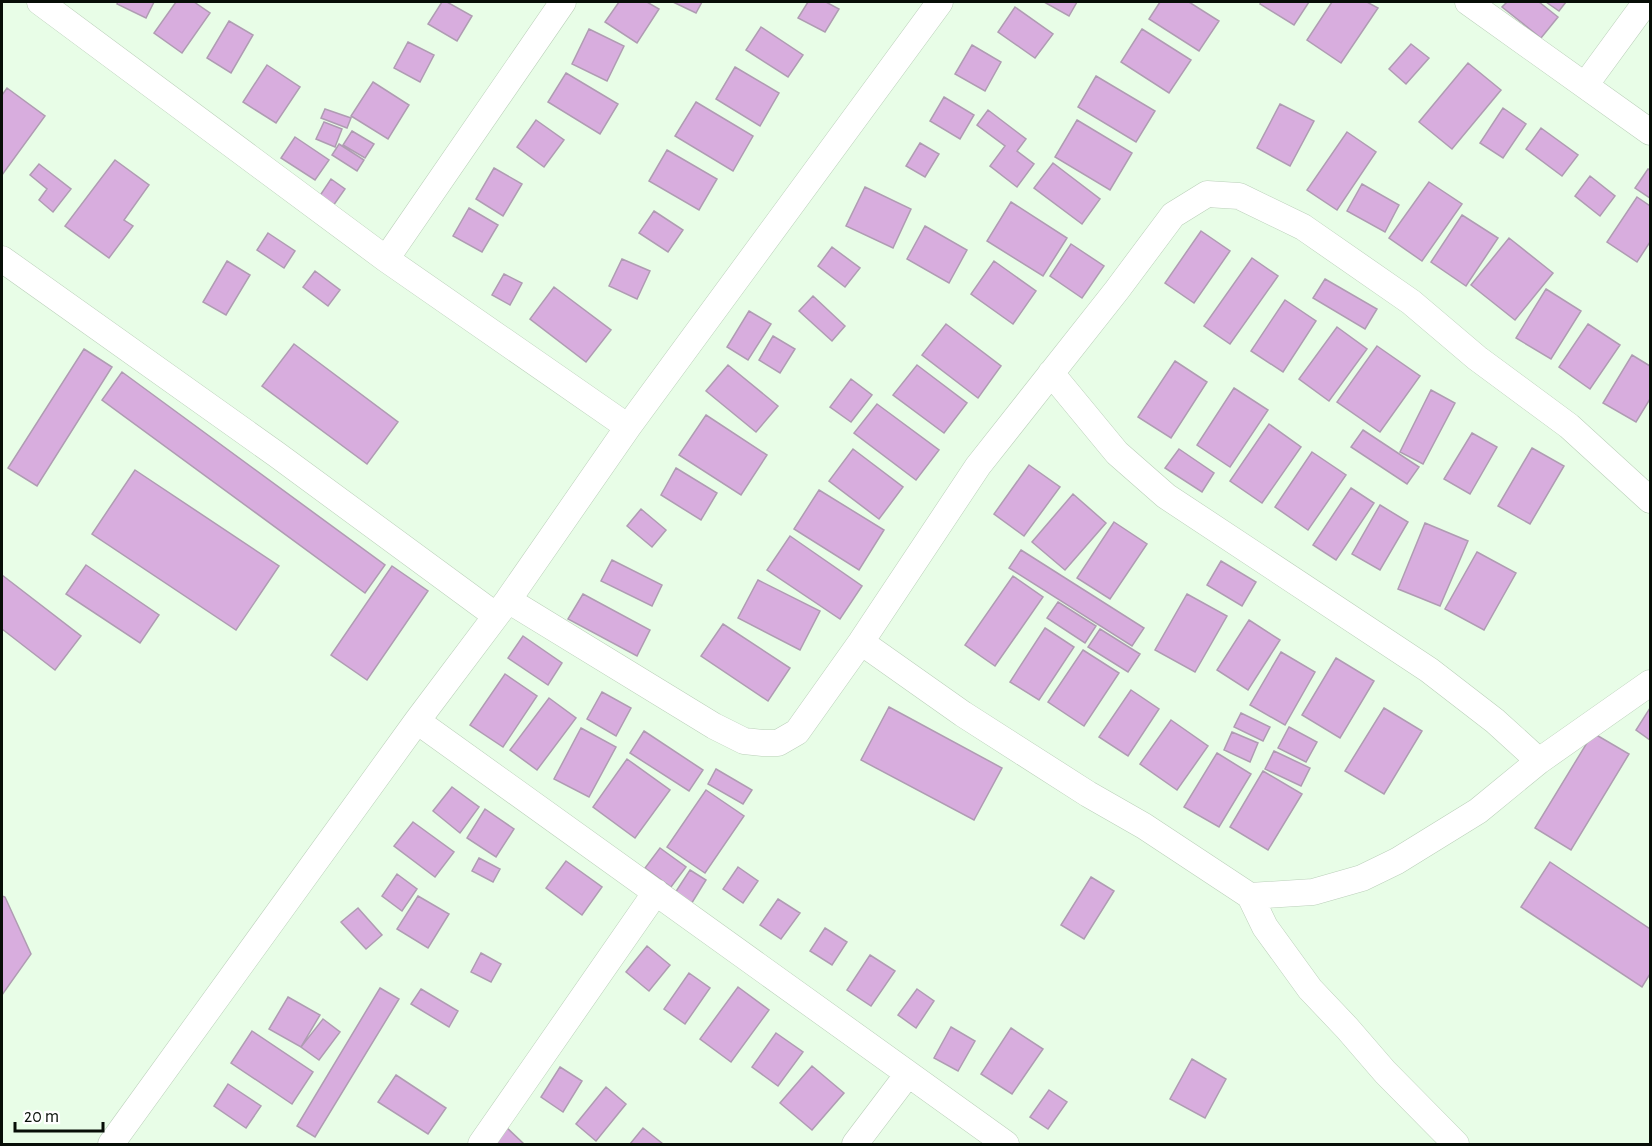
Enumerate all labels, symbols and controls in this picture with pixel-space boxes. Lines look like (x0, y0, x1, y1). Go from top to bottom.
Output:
scale bar (15, 1095, 104, 1133)
text: 20 m (24, 1108, 59, 1126)

